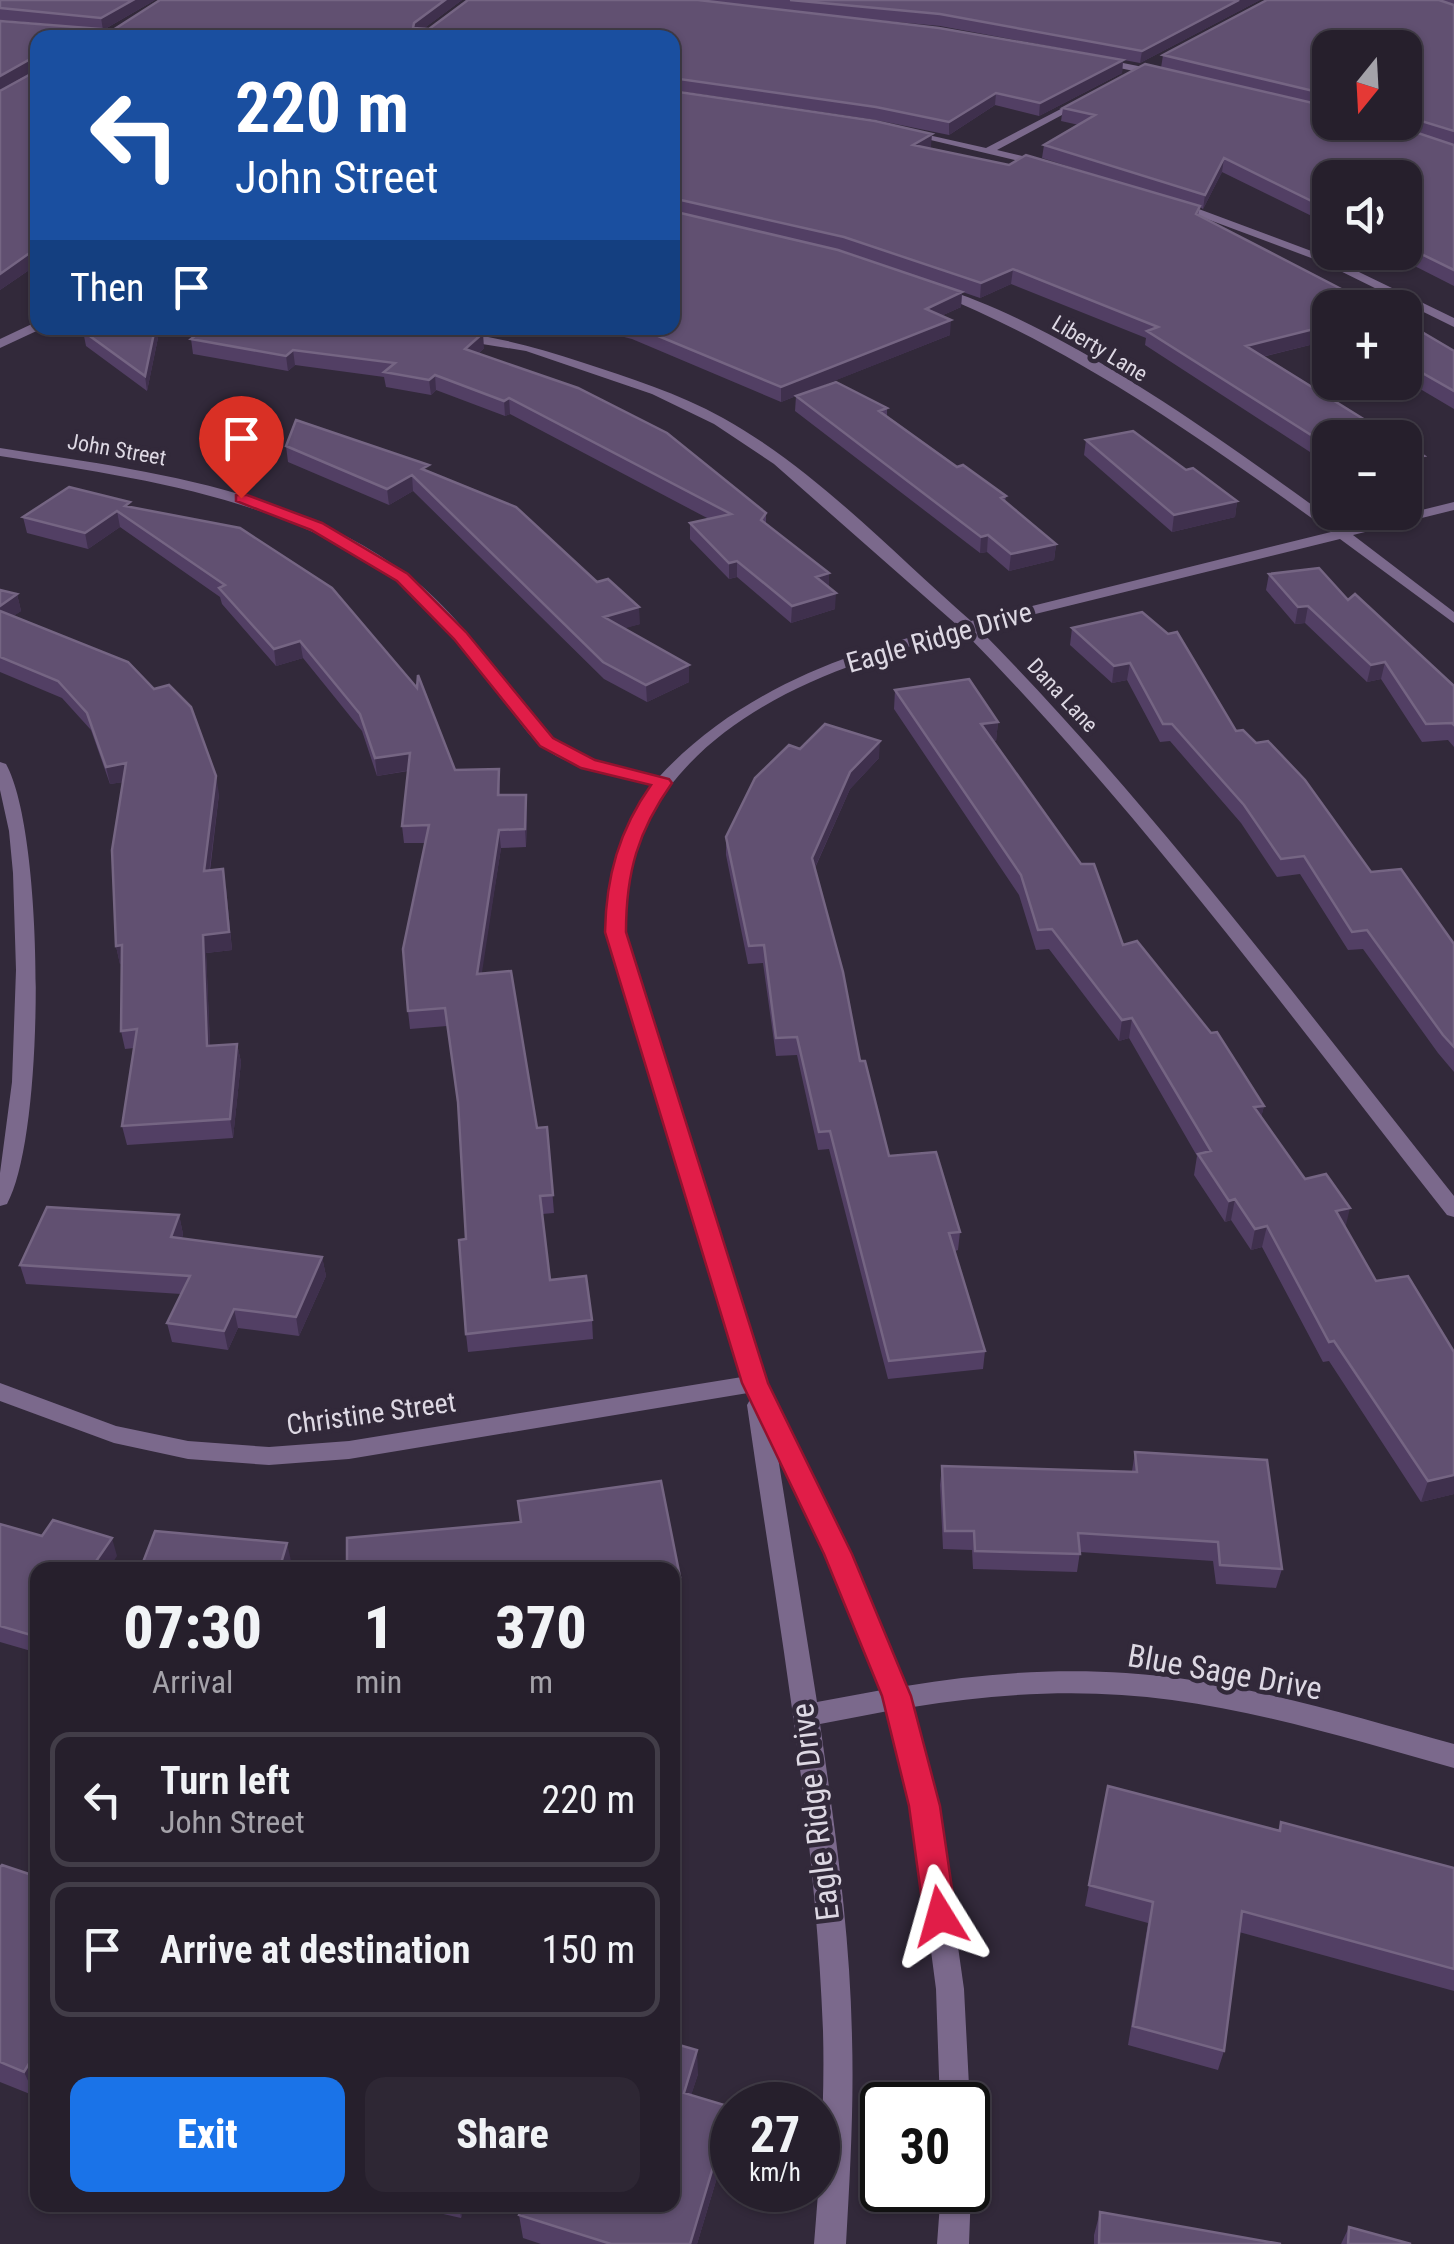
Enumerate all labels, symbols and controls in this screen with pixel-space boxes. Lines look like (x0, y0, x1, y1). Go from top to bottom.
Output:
north arrow (1312, 30, 1422, 140)
map controls (1312, 30, 1422, 530)
text: 220 m (235, 67, 409, 149)
icon: left (70, 70, 200, 200)
text: John Street (235, 151, 439, 204)
button: sound (1312, 160, 1422, 270)
icon: arrive (164, 260, 219, 315)
text: Then (70, 266, 144, 310)
button: + (1312, 290, 1422, 400)
street label: Liberty Lane (1048, 310, 1152, 387)
pin (199, 396, 284, 499)
icon: arrive (214, 411, 269, 466)
button: − (1312, 420, 1422, 530)
street label: John Street (66, 429, 168, 470)
street label: Eagle Ridge Drive (843, 595, 1036, 680)
street label: Dana Lane (1022, 653, 1103, 737)
street label: Christine Street (284, 1385, 458, 1442)
text: 07:30 (123, 1592, 262, 1663)
text: 1 (363, 1592, 394, 1663)
text: 370 (495, 1592, 587, 1663)
street label: Blue Sage Drive (1125, 1636, 1325, 1708)
text: Arrival (152, 1663, 233, 1701)
text: min (355, 1663, 402, 1701)
text: m (529, 1663, 553, 1701)
street label: Eagle Ridge Drive (783, 1701, 847, 1923)
text: Turn left (160, 1759, 290, 1803)
icon: left (75, 1772, 130, 1827)
text: 220 m (541, 1778, 635, 1822)
text: John Street (160, 1803, 305, 1841)
position arrow (888, 1864, 992, 1968)
icon: arrive (75, 1922, 130, 1977)
text: Arrive at destination (160, 1928, 470, 1972)
text: 150 m (541, 1928, 635, 1972)
button: Exit (70, 2077, 345, 2192)
button: Share (365, 2077, 640, 2192)
speed limit sign: 30 (860, 2082, 990, 2212)
text: 27 (750, 2106, 800, 2164)
text: km/h (749, 2158, 801, 2187)

